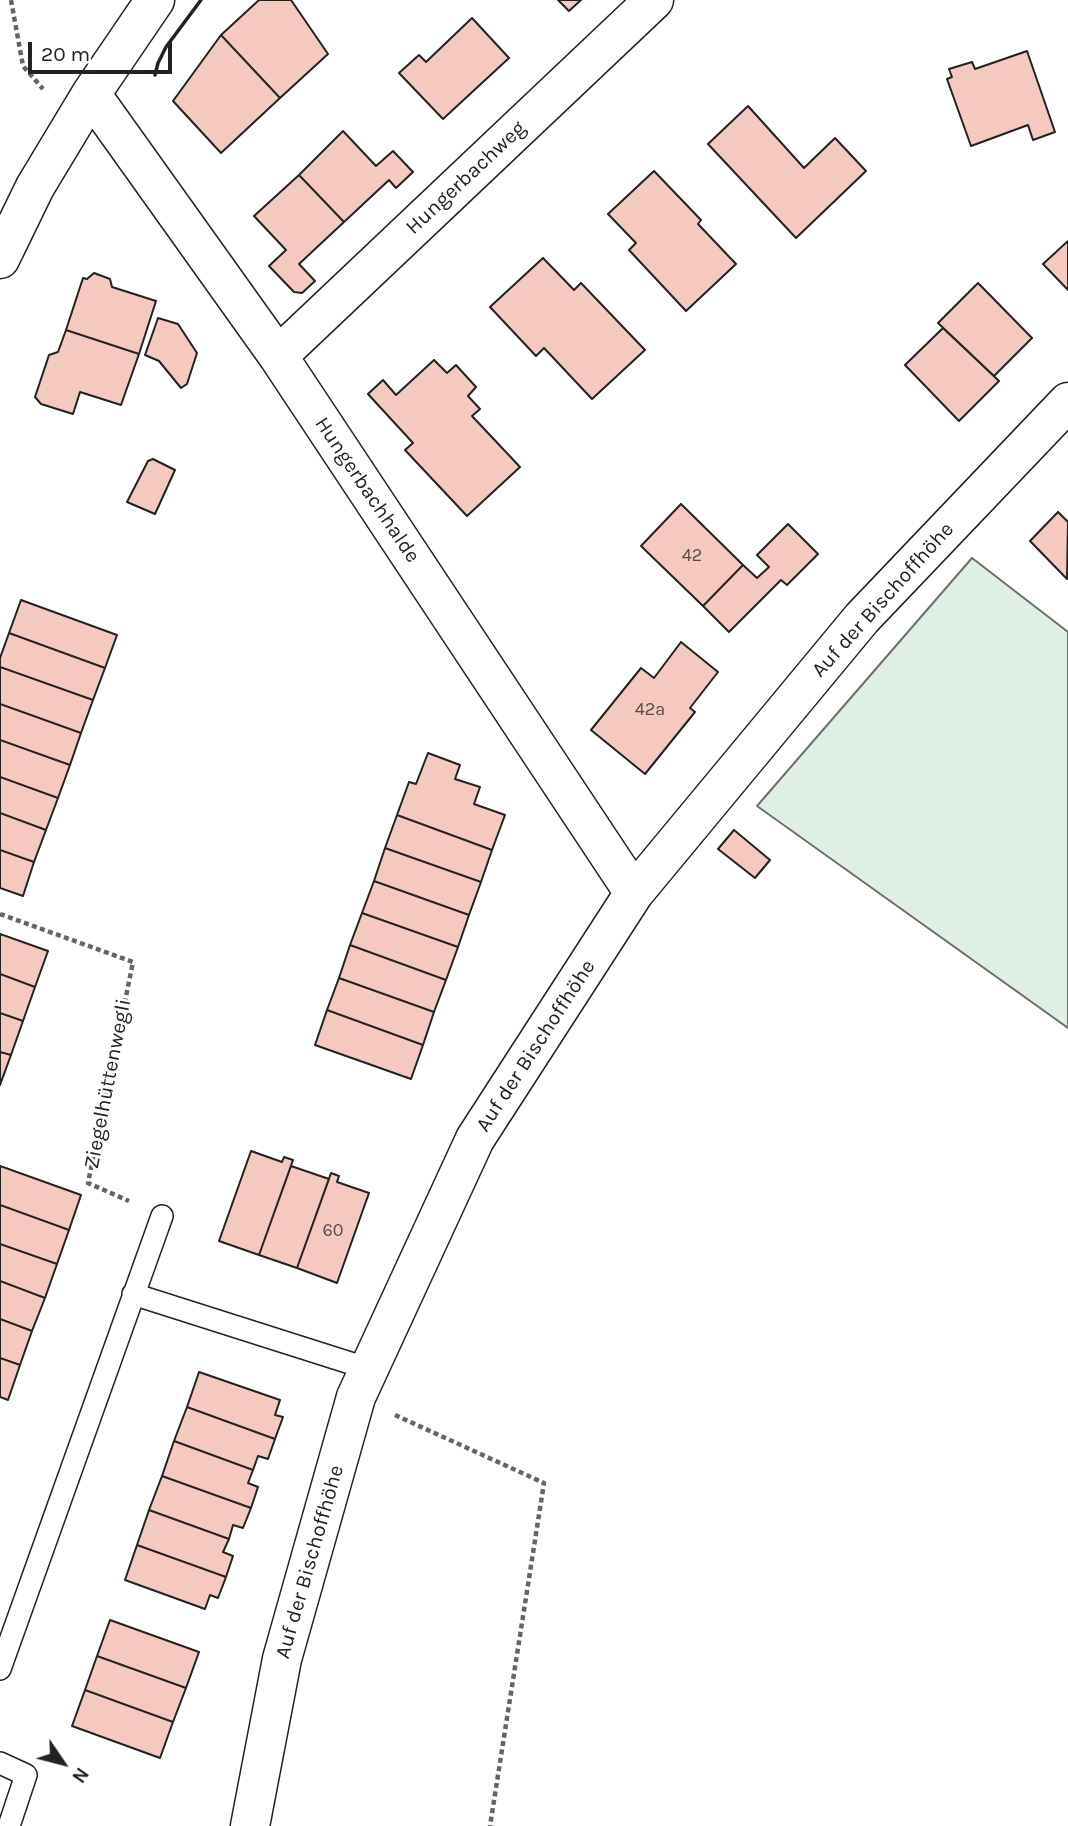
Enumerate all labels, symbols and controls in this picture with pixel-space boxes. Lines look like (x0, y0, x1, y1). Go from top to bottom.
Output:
scale bar (32, 28, 175, 72)
text: 20 m (41, 42, 90, 66)
street label: Hungerbachweg (401, 116, 531, 240)
street label: Hungerbachhalde (309, 412, 425, 568)
street label: Auf der Bischoffhöhe (807, 517, 959, 683)
house number: 42 (682, 545, 702, 567)
house number: 42a (635, 699, 665, 721)
street label: Auf der Bischoffhöhe (471, 955, 601, 1137)
street label: Ziegelhüttenwegli (79, 997, 137, 1171)
house number: 60 (323, 1220, 343, 1242)
street label: Auf der Bischoffhöhe (270, 1462, 350, 1662)
north arrow (28, 1728, 98, 1798)
text: N (67, 1763, 93, 1787)

